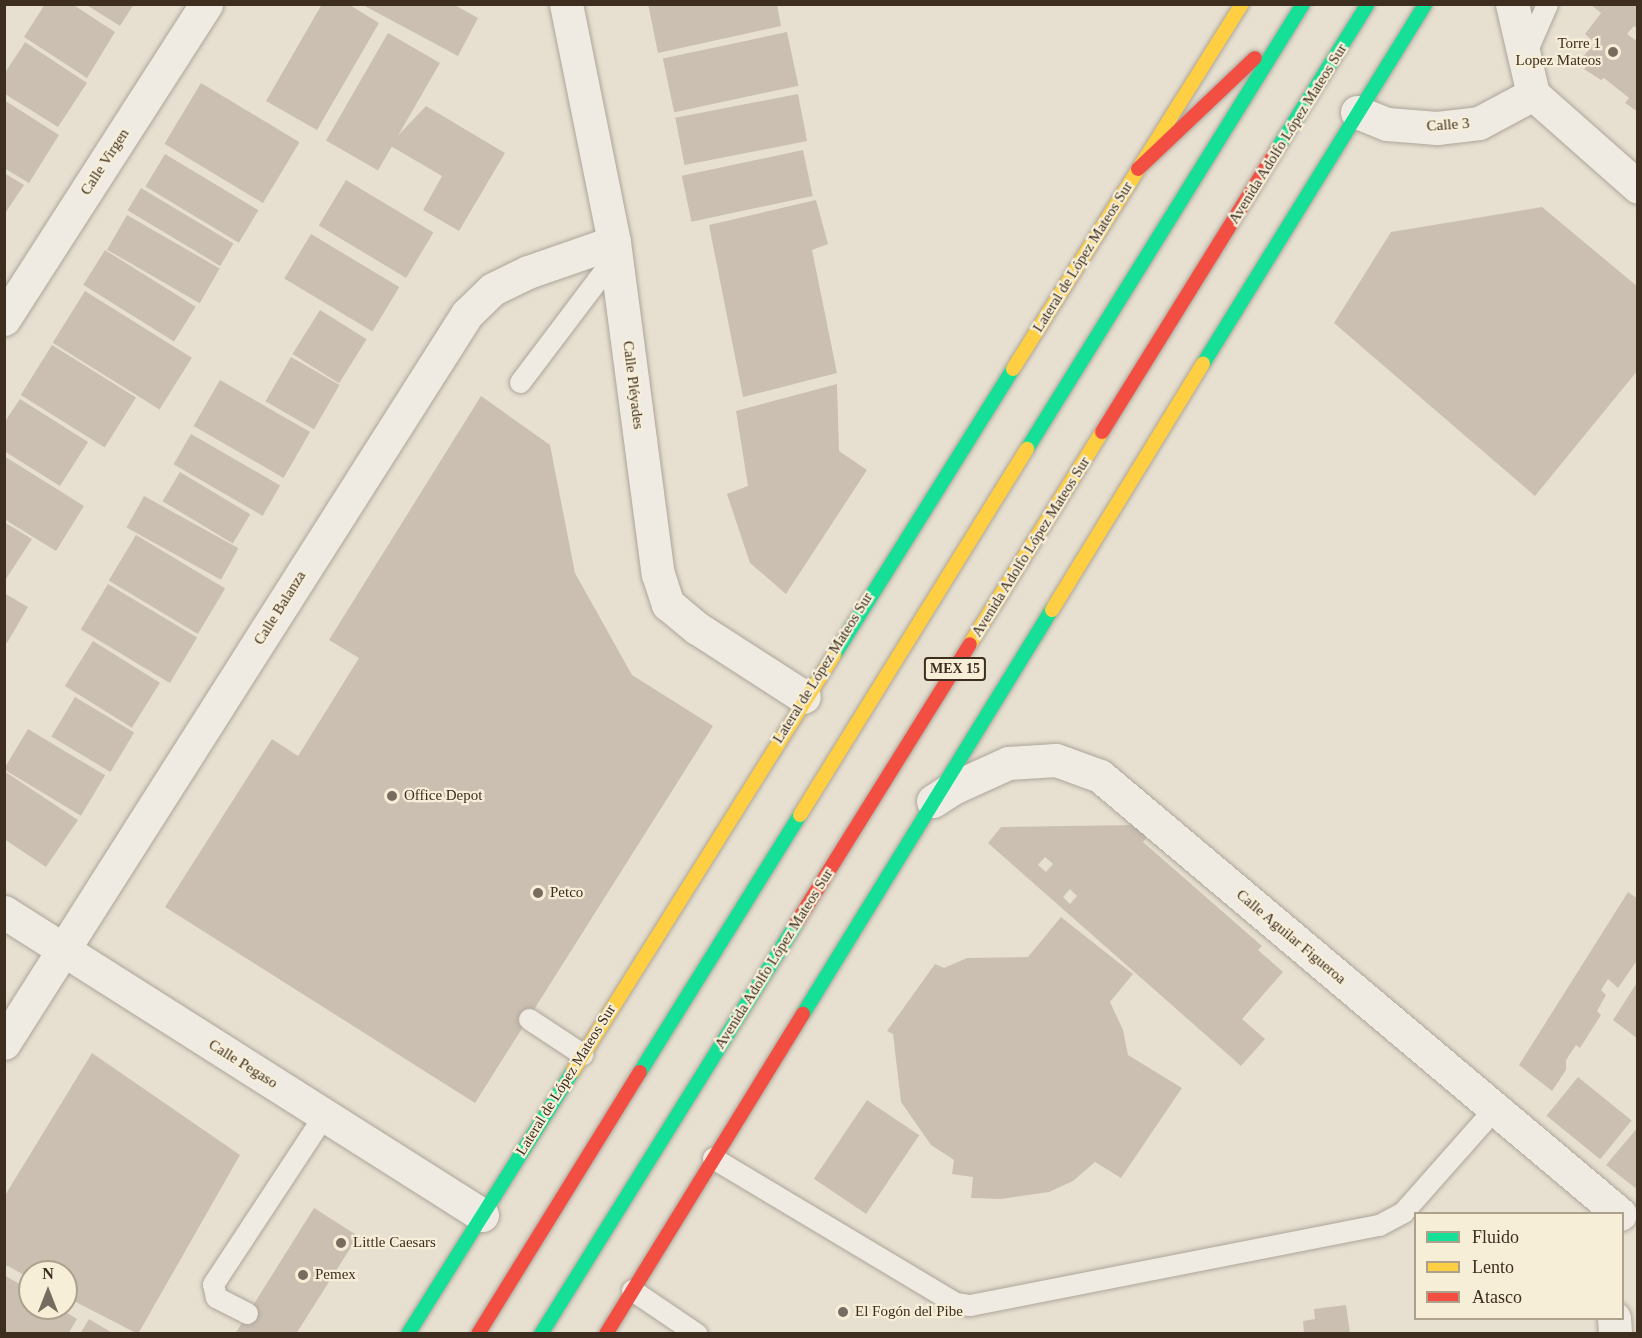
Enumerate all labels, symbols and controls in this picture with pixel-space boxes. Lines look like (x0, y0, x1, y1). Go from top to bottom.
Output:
place label: Torre 1 Lopez Mateos (1516, 34, 1601, 69)
street label: Avenida Adolfo López Mateos Sur (1225, 40, 1351, 228)
marker: Torre 1 Lopez Mateos (1606, 45, 1620, 59)
street label: Calle 3 (1426, 115, 1470, 135)
street label: Calle Virgen (77, 125, 133, 199)
street label: Lateral de López Mateos Sur (1029, 178, 1137, 336)
street label: Calle Pléyades (619, 340, 647, 430)
street label: Avenida Adolfo López Mateos Sur (968, 453, 1094, 641)
street label: Calle Balanza (250, 568, 310, 648)
street label: Lateral de López Mateos Sur (769, 589, 877, 747)
road number: MEX 15 (924, 658, 986, 680)
place label: Office Depot (404, 787, 482, 805)
marker: Office Depot (385, 789, 399, 803)
street label: Avenida Adolfo López Mateos Sur (711, 865, 837, 1053)
place label: Petco (550, 884, 583, 902)
marker: Petco (531, 886, 545, 900)
street label: Calle Aguilar Figueroa (1232, 886, 1350, 988)
street label: Lateral de López Mateos Sur (512, 1001, 620, 1159)
street label: Calle Pegaso (205, 1036, 281, 1092)
legend (1414, 1212, 1624, 1320)
text: Fluido (1472, 1227, 1519, 1247)
place label: Little Caesars (353, 1234, 436, 1252)
marker: Little Caesars (334, 1236, 348, 1250)
text: Lento (1472, 1257, 1514, 1277)
north arrow (18, 1260, 78, 1320)
text: N (42, 1265, 54, 1282)
place label: Pemex (315, 1266, 356, 1284)
marker: Pemex (296, 1268, 310, 1282)
text: Atasco (1472, 1287, 1522, 1307)
place label: El Fogón del Pibe (855, 1303, 963, 1321)
marker: El Fogón del Pibe (836, 1305, 850, 1319)

